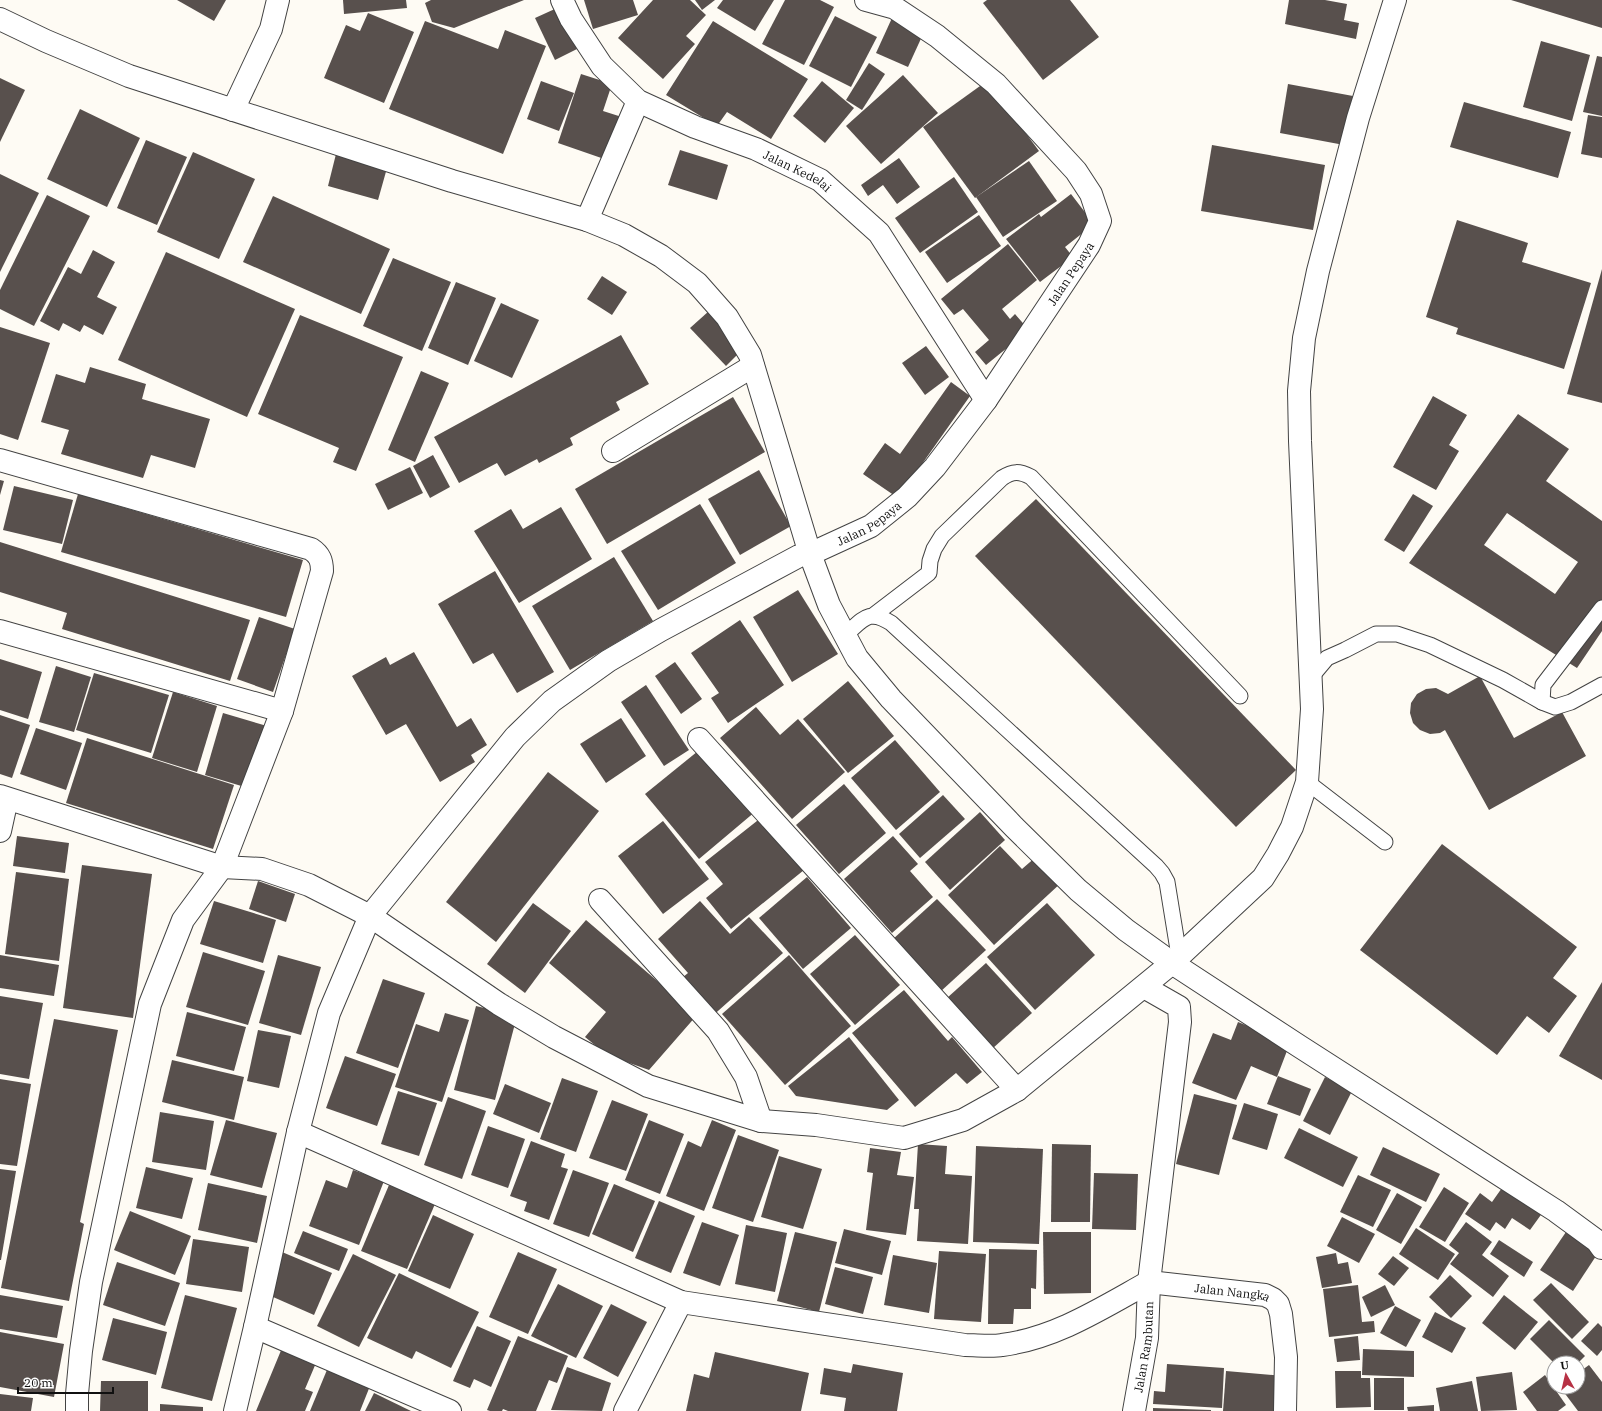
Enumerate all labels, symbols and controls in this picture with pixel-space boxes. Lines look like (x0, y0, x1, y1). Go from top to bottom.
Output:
street label: Jalan Kedelai (761, 146, 835, 195)
street label: Jalan Pepaya (1044, 238, 1097, 308)
street label: Jalan Pepaya (834, 497, 904, 548)
street label: Jalan Nangka (1194, 1280, 1274, 1304)
street label: Jalan Rambutan (1130, 1301, 1156, 1394)
north arrow (1546, 1355, 1586, 1395)
text: U (1559, 1358, 1570, 1373)
scale bar (18, 1369, 113, 1395)
text: 20 m (24, 1375, 53, 1390)

